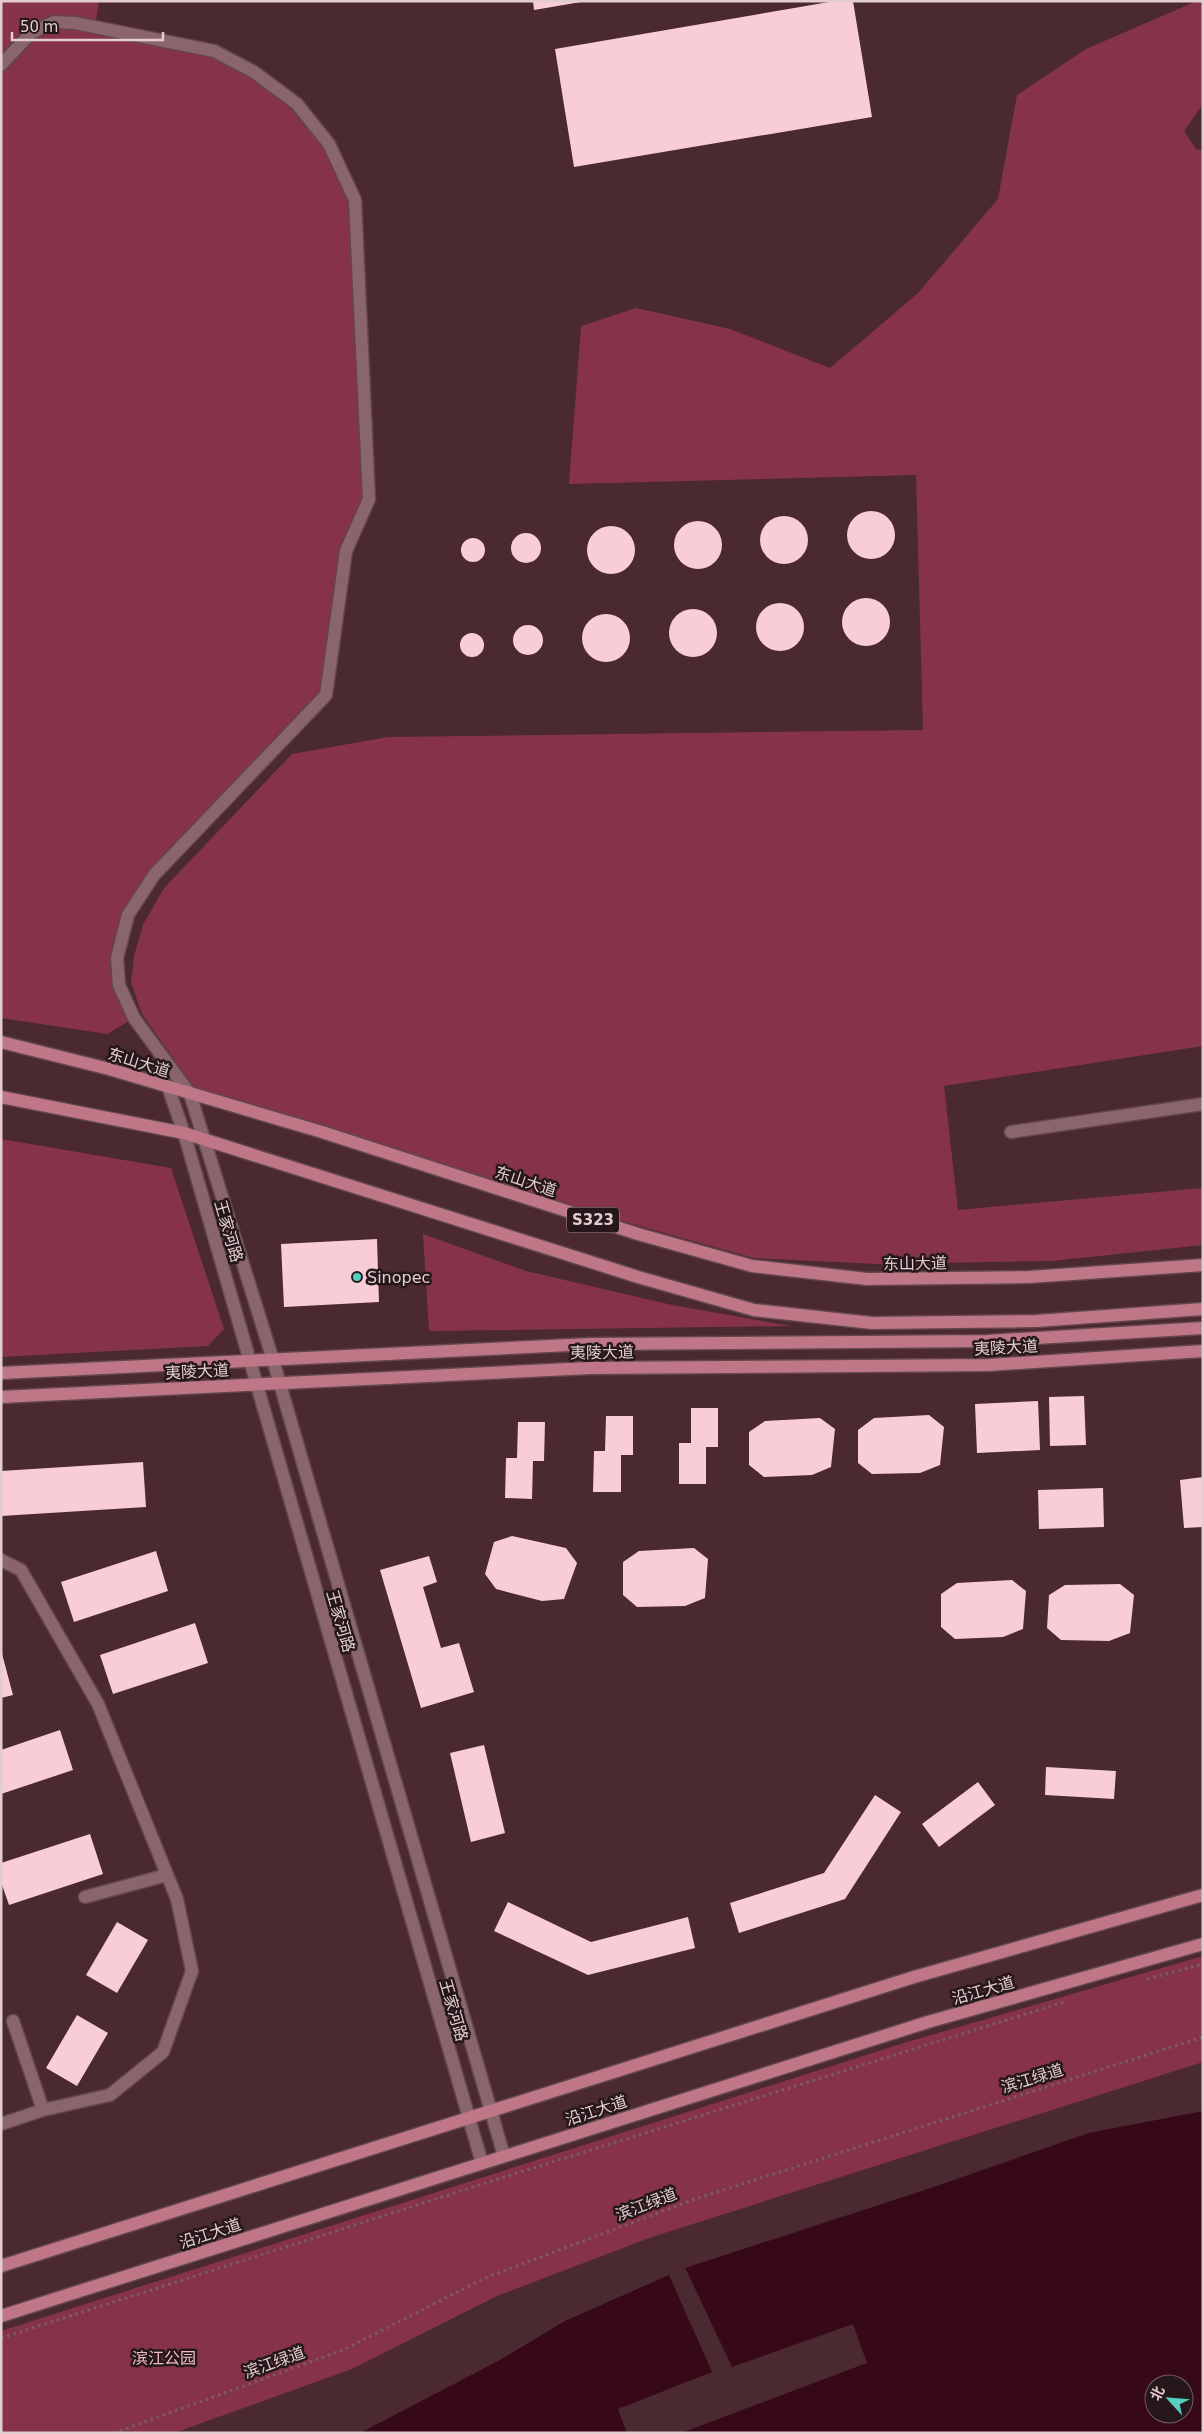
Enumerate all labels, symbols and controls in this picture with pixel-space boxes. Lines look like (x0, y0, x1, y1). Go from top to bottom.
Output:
scale bar (12, 10, 164, 42)
text: 50 m (20, 18, 58, 36)
street label: 东山大道 (105, 1044, 172, 1081)
street label: 东山大道 (492, 1163, 559, 1200)
street label: 王家河路 (211, 1198, 246, 1265)
road number: S323 (567, 1208, 619, 1232)
street label: 东山大道 (883, 1253, 947, 1274)
place label: Sinopec (367, 1268, 430, 1287)
marker: Sinopec (351, 1271, 363, 1283)
street label: 夷陵大道 (974, 1336, 1038, 1359)
street label: 夷陵大道 (570, 1342, 634, 1363)
street label: 夷陵大道 (165, 1360, 229, 1383)
street label: 王家河路 (323, 1588, 358, 1655)
street label: 沿江大道 (950, 1973, 1017, 2008)
street label: 王家河路 (436, 1977, 471, 2044)
street label: 滨江绿道 (999, 2060, 1066, 2097)
street label: 沿江大道 (563, 2092, 630, 2129)
street label: 滨江绿道 (613, 2184, 679, 2225)
street label: 沿江大道 (177, 2215, 244, 2252)
street label: 滨江绿道 (241, 2343, 307, 2382)
park label: 滨江公园 (132, 2349, 196, 2368)
north arrow (1144, 2374, 1194, 2424)
text: 北 (1147, 2384, 1168, 2403)

